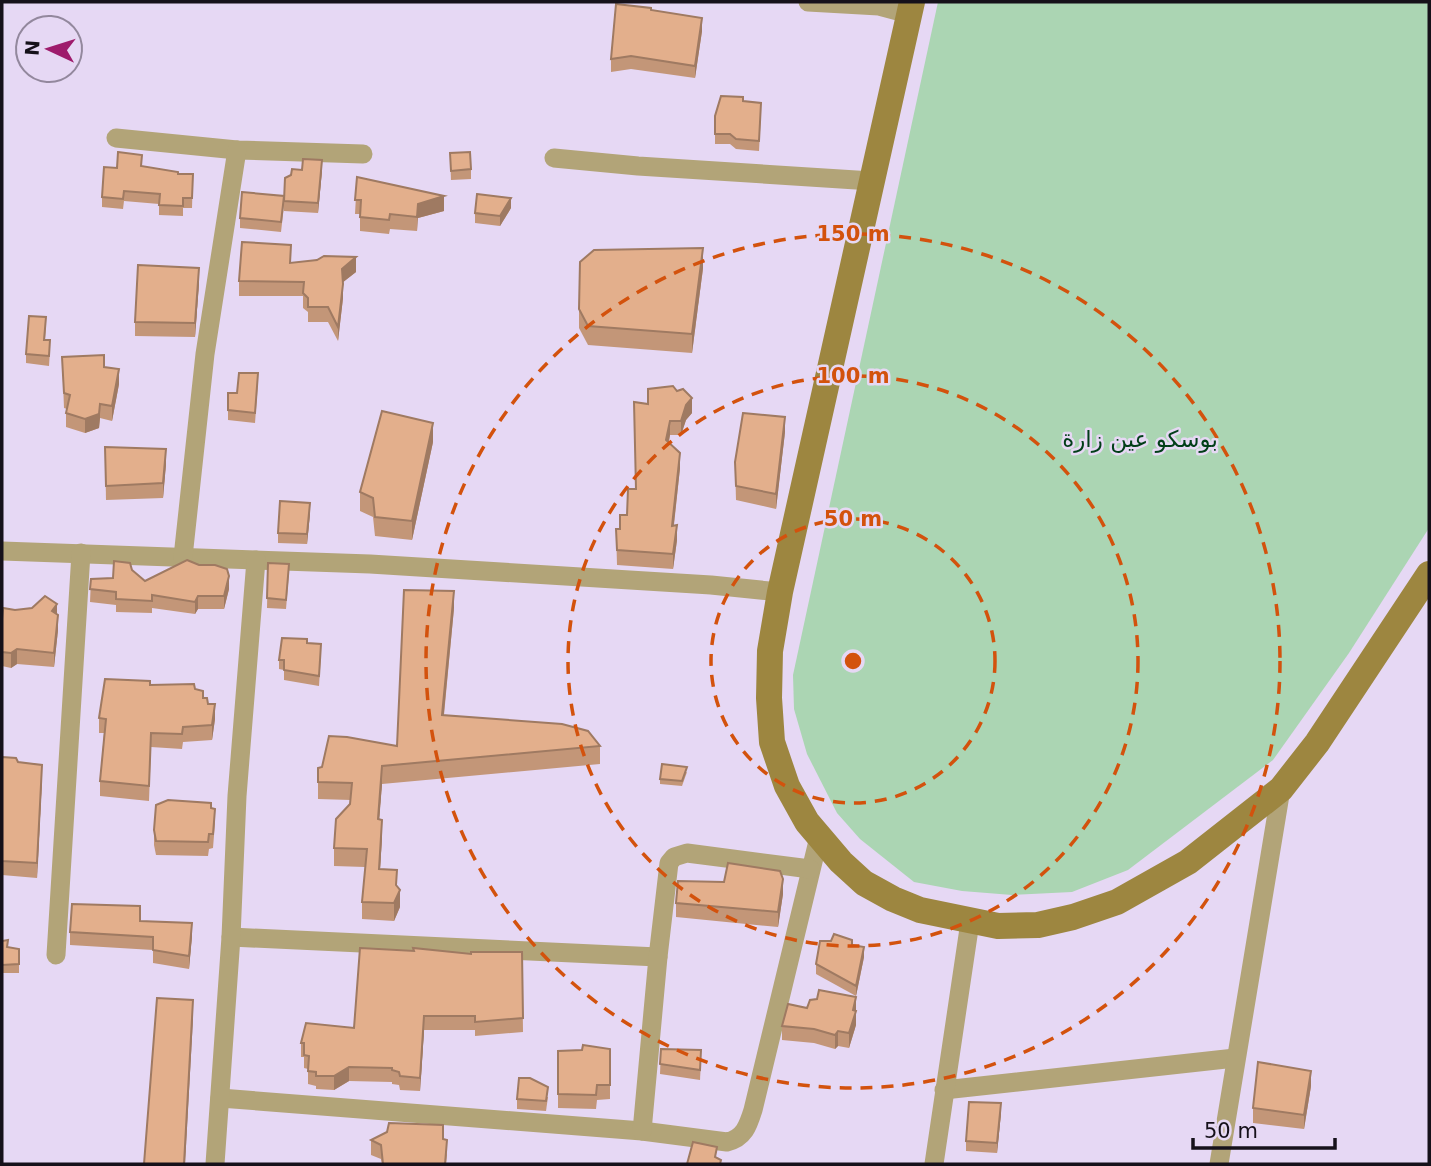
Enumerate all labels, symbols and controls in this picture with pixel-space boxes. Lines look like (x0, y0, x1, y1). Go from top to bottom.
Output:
north arrow (14, 14, 84, 84)
text: N (21, 39, 44, 57)
text: 150 m (816, 222, 890, 246)
text: 100 m (816, 364, 890, 388)
park label: بوسكو عين زارة (1062, 426, 1218, 453)
text: 50 m (824, 507, 882, 531)
centre of rings (841, 649, 865, 673)
scale bar (1193, 1106, 1335, 1150)
text: 50 m (1204, 1119, 1258, 1143)

